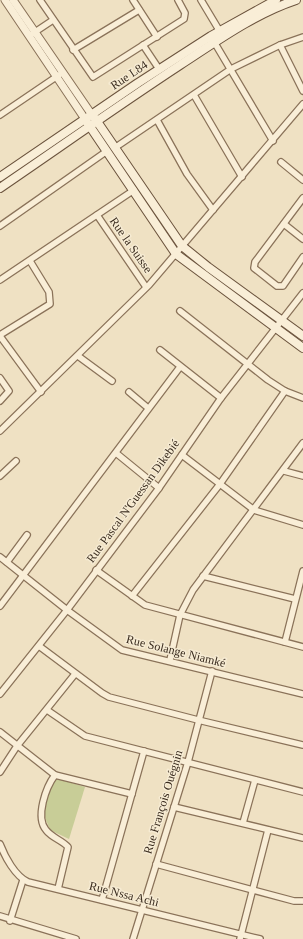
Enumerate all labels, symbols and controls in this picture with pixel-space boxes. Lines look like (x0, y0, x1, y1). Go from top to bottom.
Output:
street label: Rue L84 (108, 58, 150, 92)
street label: Rue la Suisse (107, 214, 155, 276)
street label: Rue Pascal N'Guessan Dikebié (84, 437, 182, 565)
street label: Rue Solange Niamké (125, 632, 227, 670)
street label: Rue François Ouégnin (141, 748, 185, 856)
street label: Rue Nssa Achi (88, 879, 161, 910)

